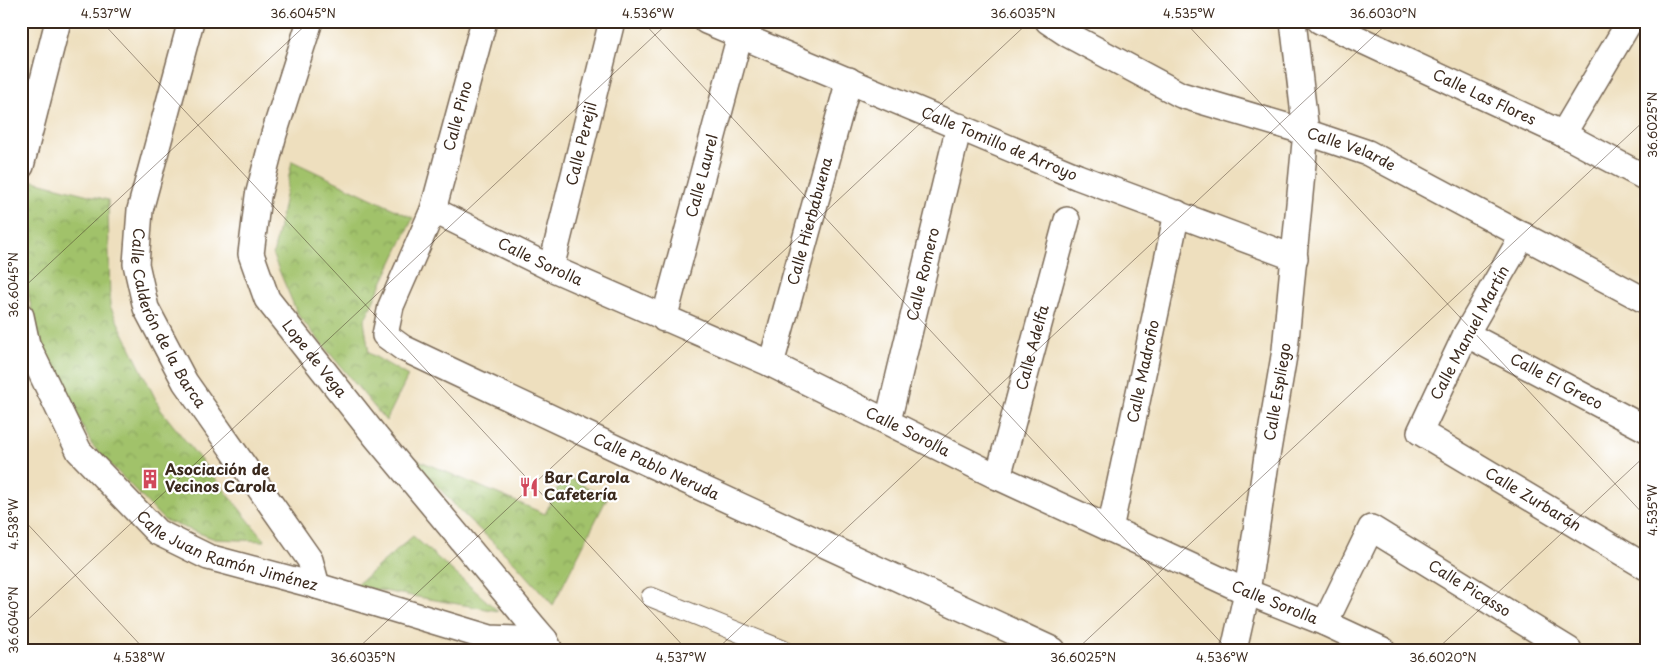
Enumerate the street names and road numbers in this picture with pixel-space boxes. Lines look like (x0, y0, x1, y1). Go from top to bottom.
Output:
street label: Calle Las Flores (1429, 62, 1540, 130)
street label: Calle Pino (436, 78, 477, 153)
street label: Calle Perejil (559, 99, 602, 188)
street label: Calle Tomillo de Arroyo (918, 100, 1081, 186)
street label: Calle Velarde (1304, 120, 1400, 176)
street label: Calle Laurel (679, 132, 723, 220)
street label: Calle Hierbabuena (780, 154, 837, 288)
street label: Calle Romero (900, 225, 944, 323)
street label: Calle Calderón de la Barca (126, 227, 213, 412)
street label: Calle Sorolla (494, 231, 587, 291)
street label: Calle Manuel Martín (1423, 261, 1514, 404)
street label: Calle Adelfa (1009, 301, 1054, 392)
street label: Lope de Vega (277, 314, 354, 402)
street label: Calle Madroño (1120, 318, 1164, 425)
street label: Calle Espliego (1257, 342, 1296, 442)
street label: Calle El Greco (1506, 346, 1607, 414)
street label: Calle Sorolla (862, 400, 955, 462)
street label: Calle Pablo Neruda (590, 426, 724, 505)
street label: Calle Zurbarán (1481, 460, 1586, 536)
street label: Calle Juan Ramón Jiménez (132, 504, 321, 596)
street label: Calle Picasso (1424, 553, 1516, 622)
street label: Calle Sorolla (1228, 573, 1323, 629)

